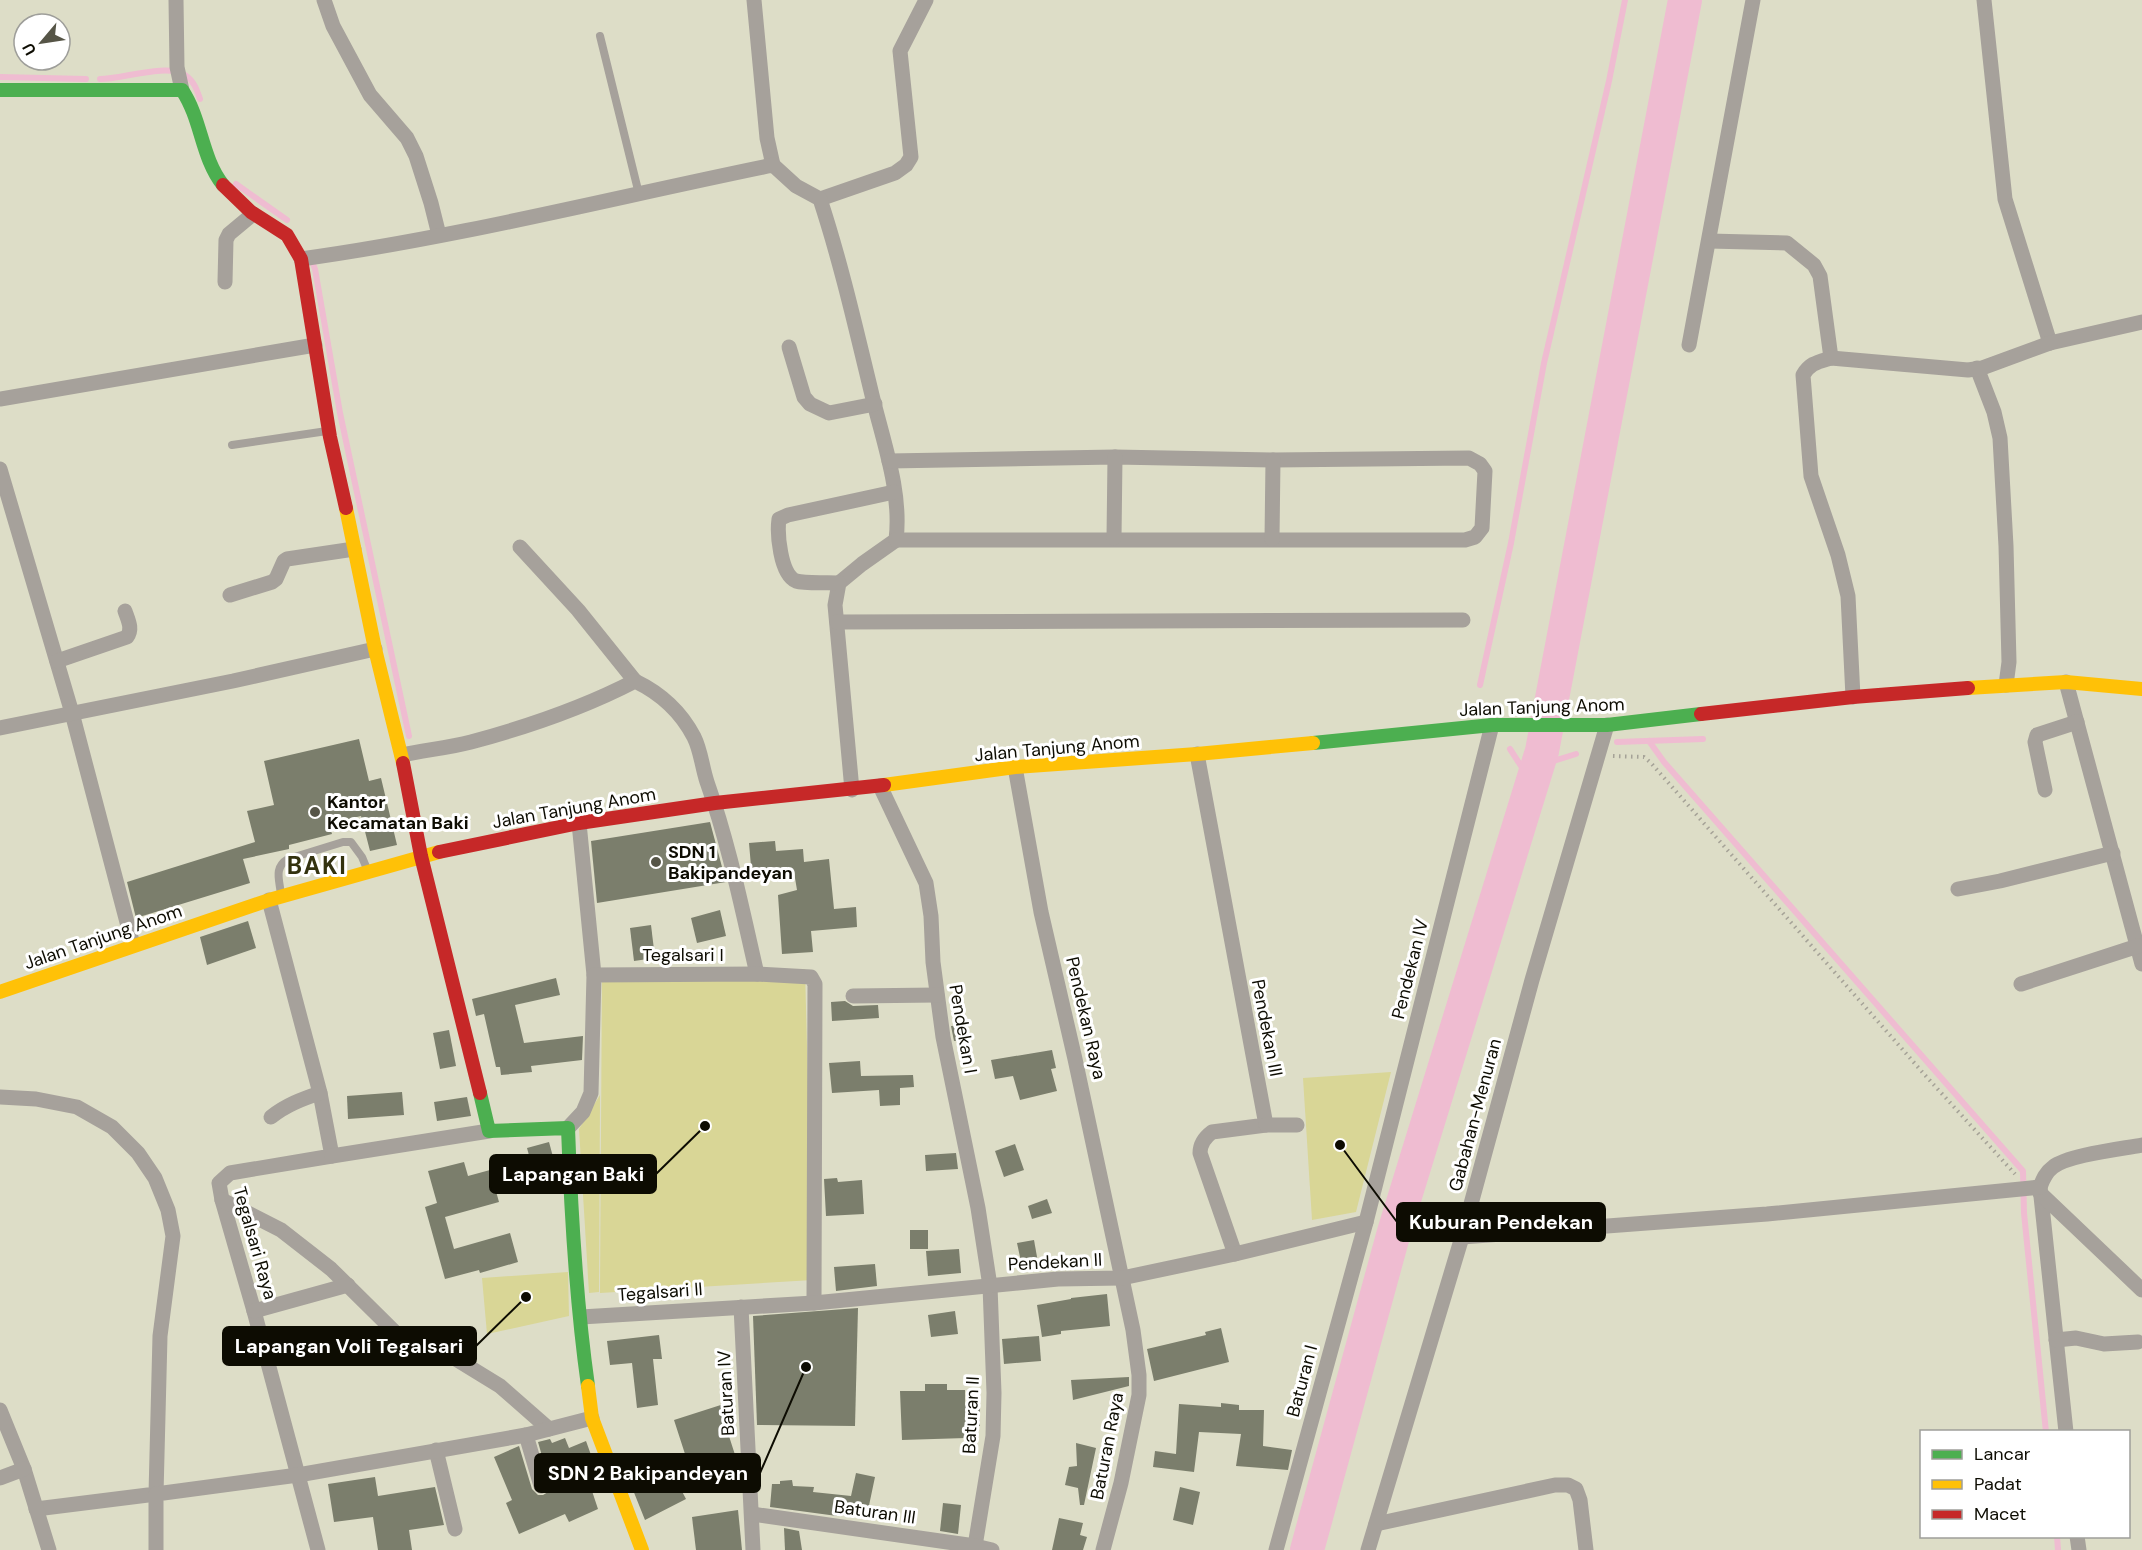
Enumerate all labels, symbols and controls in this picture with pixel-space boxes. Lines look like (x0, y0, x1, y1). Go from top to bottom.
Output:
north arrow (12, 12, 72, 72)
text: U (17, 39, 41, 59)
street label: Jalan Tanjung Anom (1459, 692, 1625, 722)
street label: Jalan Tanjung Anom (974, 729, 1140, 767)
street label: Jalan Tanjung Anom (490, 782, 658, 834)
place label: Kantor Kecamatan Baki (327, 790, 469, 835)
marker: Kantor Kecamatan Baki (308, 805, 322, 819)
place label: SDN 1 Bakipandeyan (668, 840, 793, 885)
district label: BAKI (287, 850, 347, 881)
marker: SDN 1 Bakipandeyan (649, 855, 663, 869)
street label: Jalan Tanjung Anom (21, 899, 185, 975)
street label: Pendekan IV (1386, 917, 1434, 1021)
street label: Tegalsari I (642, 943, 724, 967)
street label: Pendekan Raya (1060, 954, 1112, 1082)
street label: Pendekan III (1246, 977, 1288, 1079)
street label: Pendekan I (943, 983, 983, 1075)
street label: Gabahan-Menuran (1443, 1036, 1507, 1194)
callout: Lapangan Baki (490, 1155, 656, 1193)
text: Lapangan Baki (502, 1161, 644, 1187)
street label: Tegalsari Raya (227, 1184, 283, 1302)
callout: Kuburan Pendekan (1397, 1203, 1605, 1241)
text: Kuburan Pendekan (1409, 1209, 1593, 1235)
street label: Pendekan II (1007, 1248, 1103, 1276)
street label: Tegalsari II (617, 1277, 703, 1307)
callout: Lapangan Voli Tegalsari (223, 1327, 476, 1365)
text: Lapangan Voli Tegalsari (235, 1333, 463, 1359)
street label: Baturan I (1281, 1342, 1323, 1420)
street label: Baturan IV (712, 1350, 740, 1436)
street label: Baturan II (957, 1376, 985, 1454)
street label: Baturan Raya (1085, 1390, 1129, 1502)
legend (1920, 1430, 2130, 1538)
text: Lancar (1974, 1442, 2031, 1466)
callout: SDN 2 Bakipandeyan (535, 1454, 760, 1492)
text: SDN 2 Bakipandeyan (548, 1460, 748, 1486)
text: Padat (1974, 1472, 2022, 1496)
street label: Baturan III (833, 1494, 917, 1530)
text: Macet (1974, 1502, 2026, 1526)

